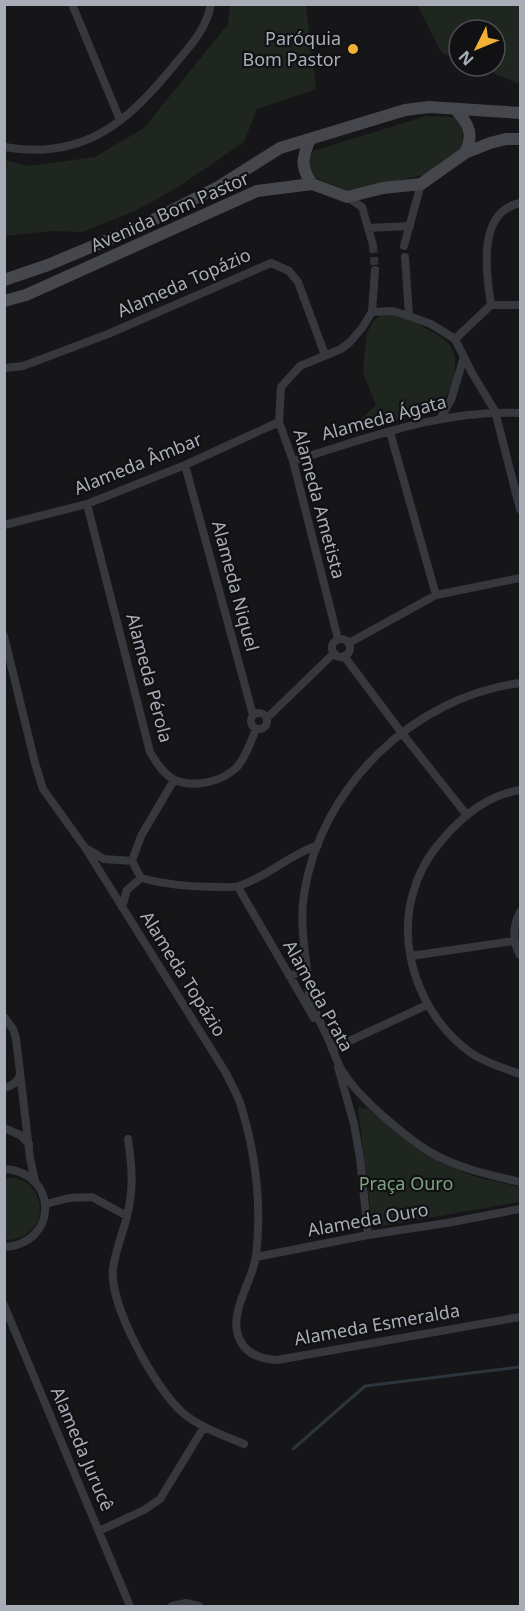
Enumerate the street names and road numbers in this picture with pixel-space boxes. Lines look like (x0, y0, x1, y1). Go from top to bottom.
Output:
street label: Avenida Bom Pastor (87, 165, 253, 257)
street label: Alameda Topázio (113, 242, 254, 322)
street label: Alameda Ágata (319, 389, 449, 445)
street label: Alameda Âmbar (70, 426, 206, 500)
street label: Alameda Ametista (288, 426, 351, 581)
street label: Alameda Niquel (207, 518, 265, 654)
street label: Alameda Pérola (121, 610, 179, 745)
street label: Alameda Topázio (136, 906, 232, 1041)
street label: Alameda Prata (278, 936, 359, 1055)
street label: Alameda Ouro (306, 1197, 430, 1241)
street label: Alameda Esmeralda (292, 1298, 461, 1350)
street label: Alameda Jurucê (46, 1383, 120, 1514)

